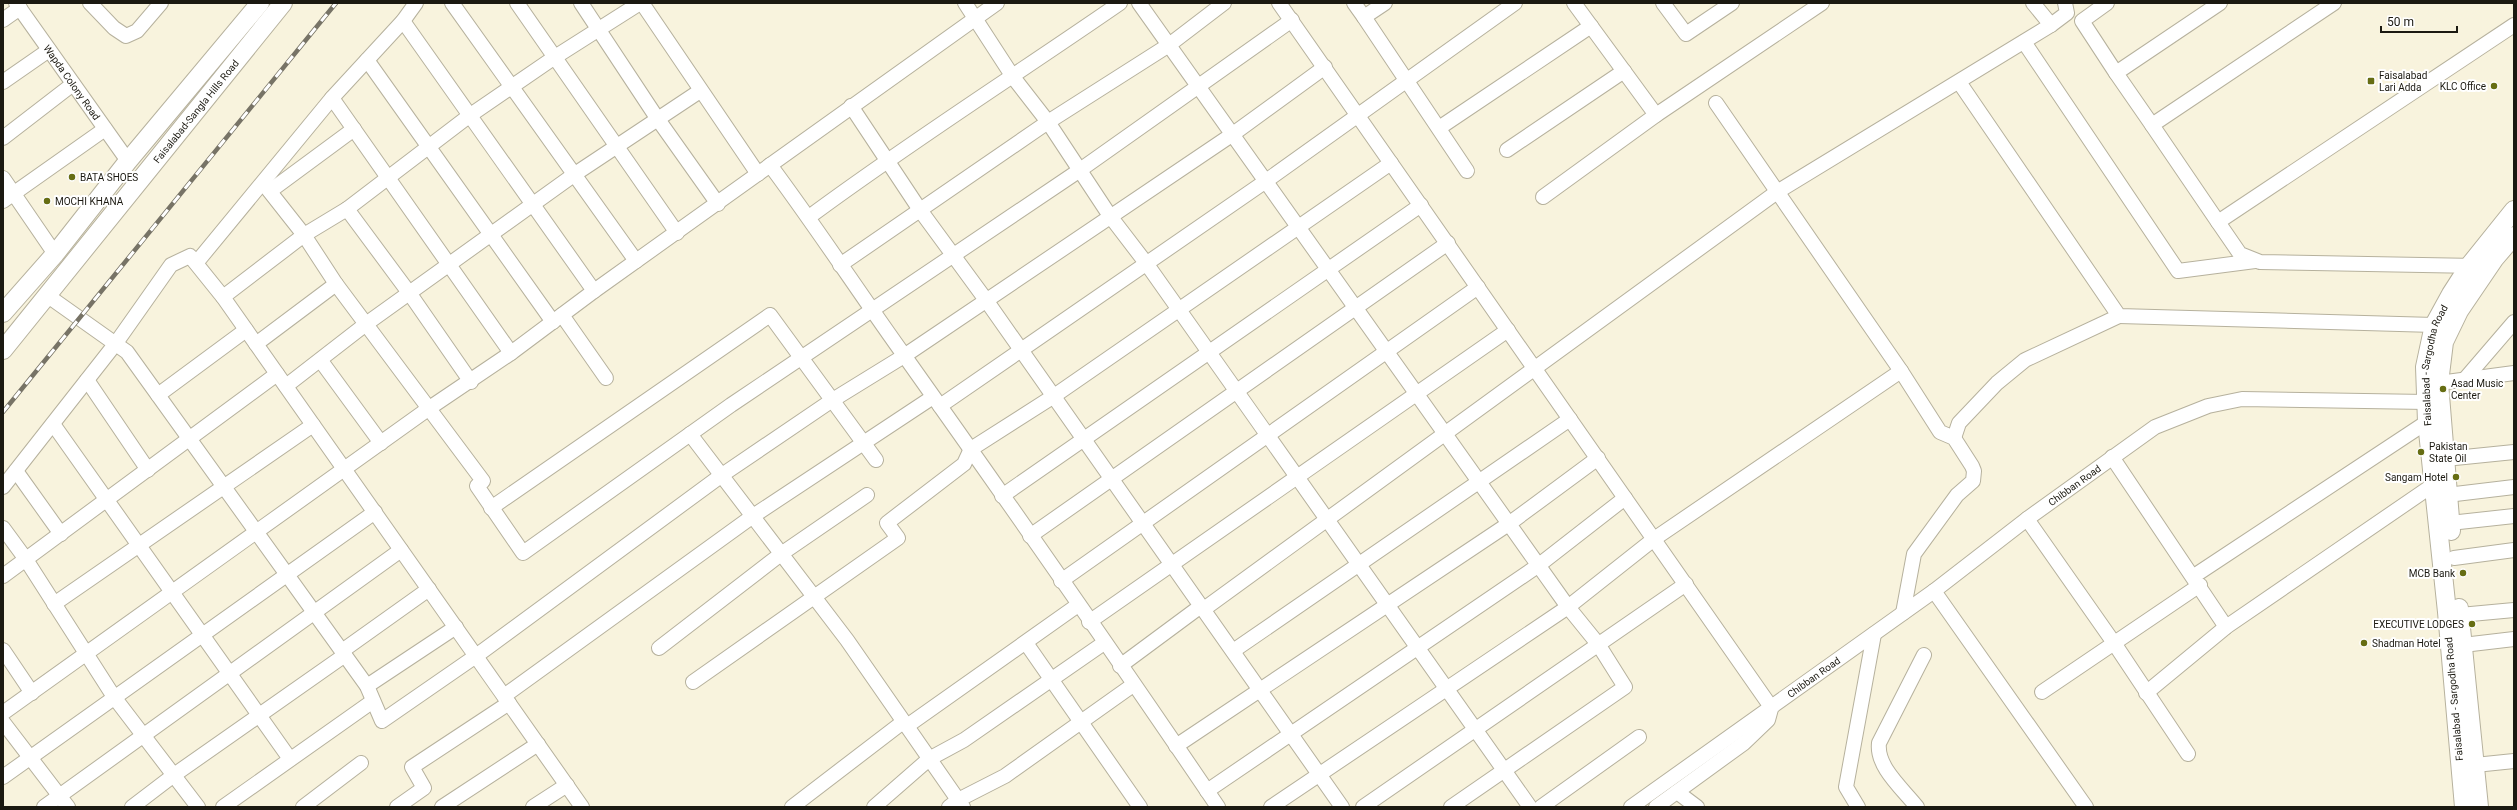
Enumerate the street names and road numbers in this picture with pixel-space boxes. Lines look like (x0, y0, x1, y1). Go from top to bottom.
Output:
street label: Wapda Colony Road (42, 42, 102, 122)
street label: Faisalabad-Sangla Hills Road (151, 57, 241, 165)
street label: Faisalabad - Sargodha Road (2419, 303, 2450, 426)
street label: Chibban Road (2046, 462, 2103, 508)
street label: Faisalabad - Sargodha Road (2443, 637, 2465, 761)
street label: Chibban Road (1785, 654, 1842, 699)

